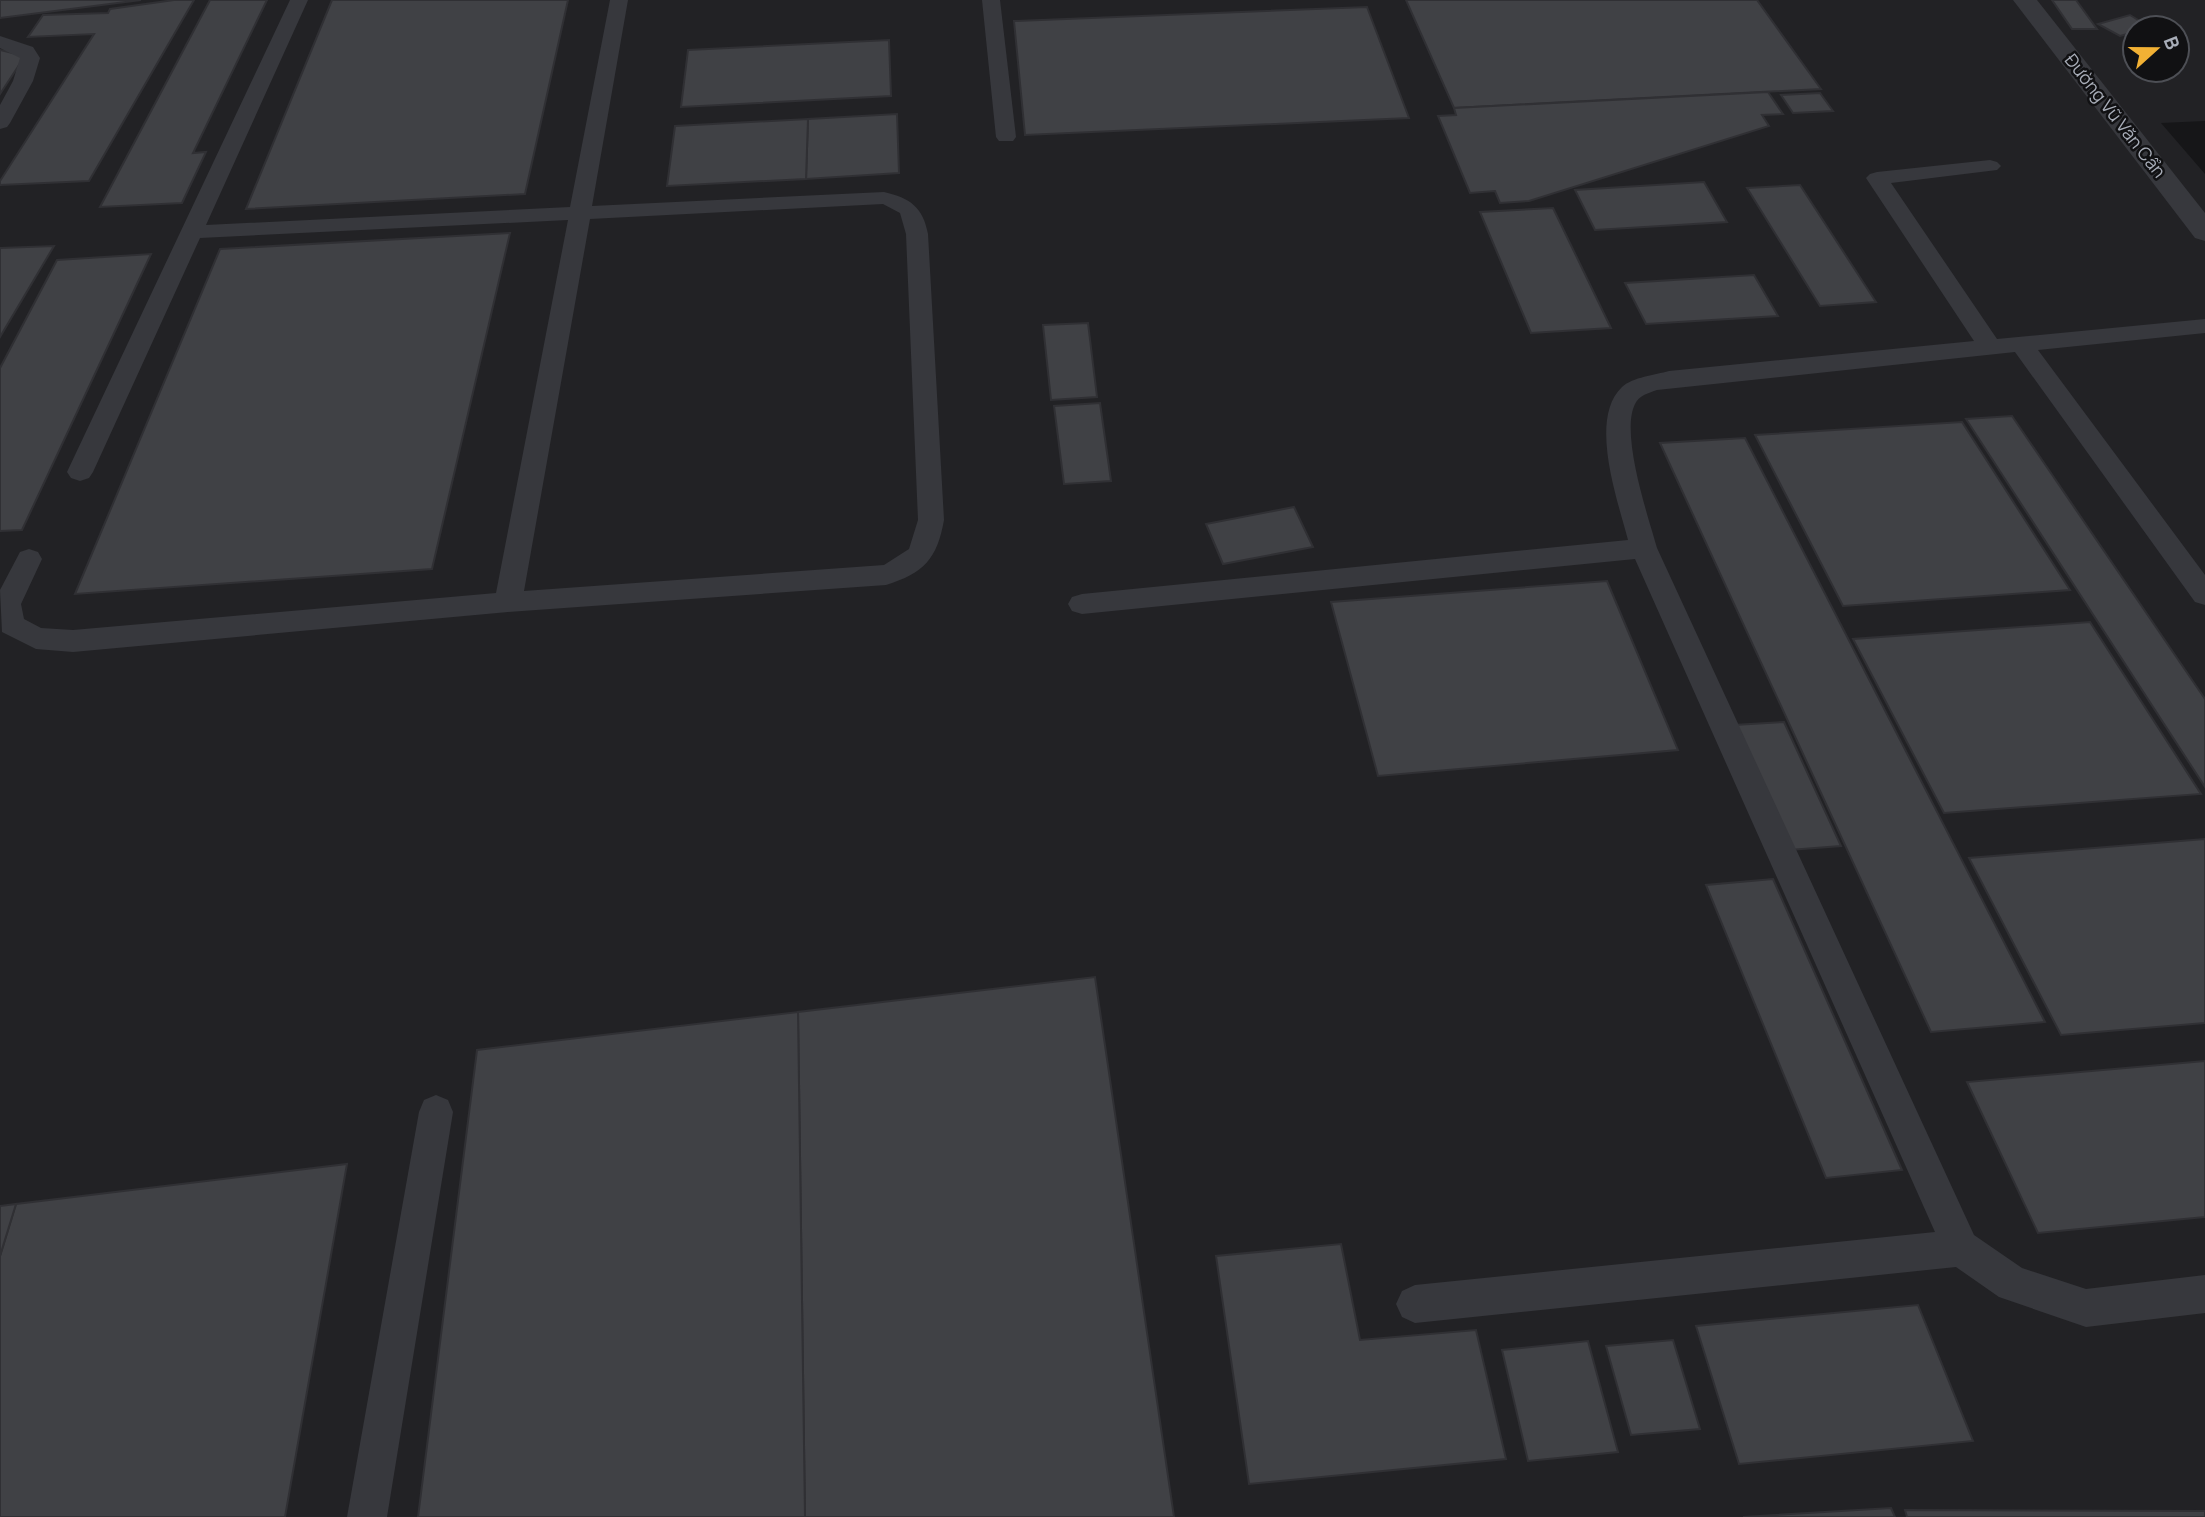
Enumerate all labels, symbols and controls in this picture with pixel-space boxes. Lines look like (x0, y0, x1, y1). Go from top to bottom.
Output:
north arrow (2121, 14, 2191, 84)
text: B (2158, 33, 2186, 53)
street label: Đường Vũ Văn Cẩn (2060, 48, 2172, 182)

